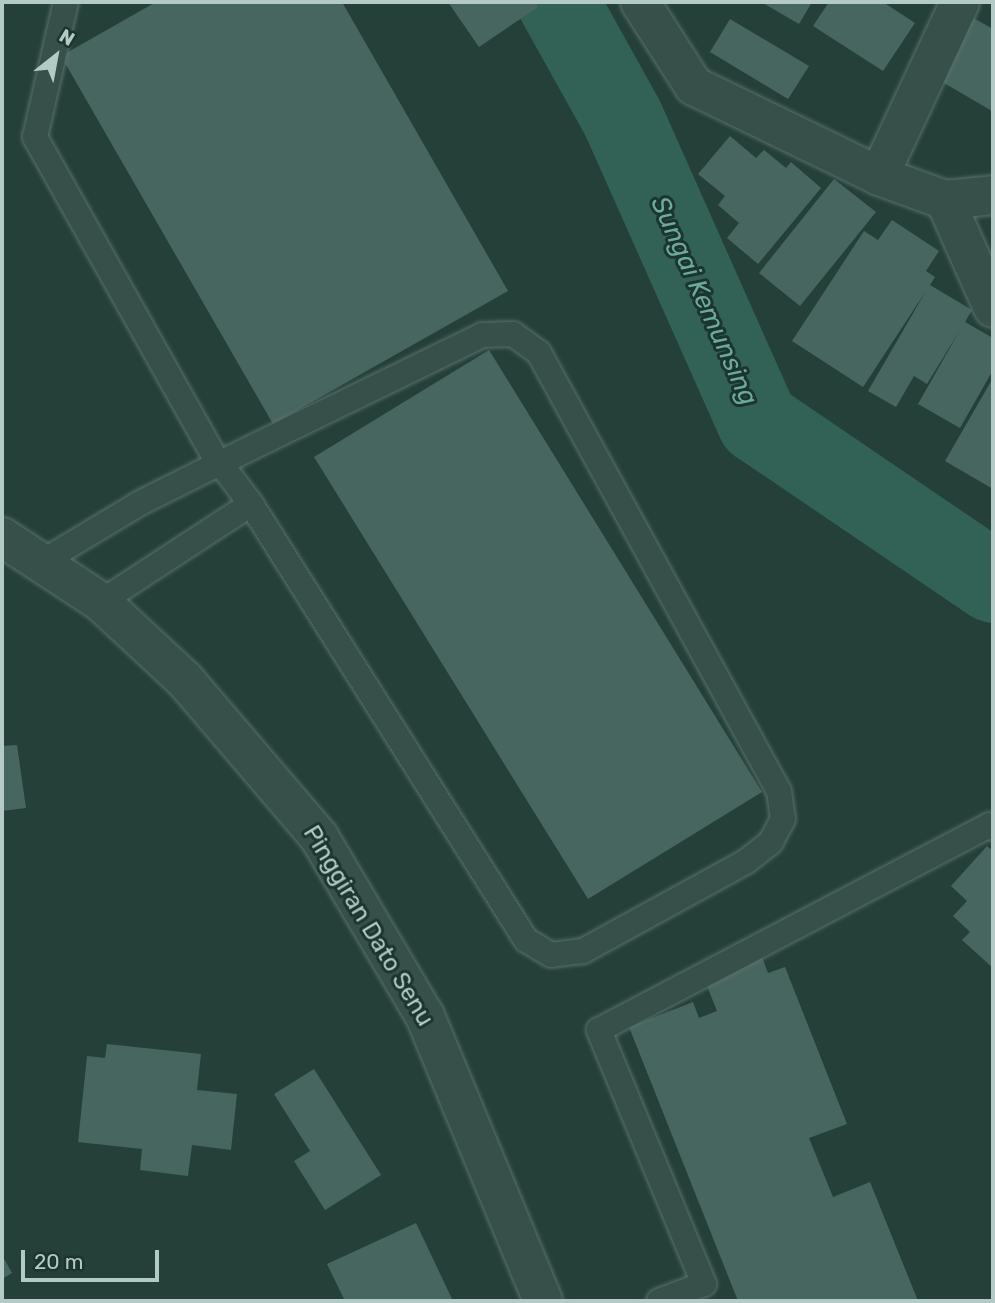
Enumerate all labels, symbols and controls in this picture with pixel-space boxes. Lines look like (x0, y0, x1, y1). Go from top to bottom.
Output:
north arrow (21, 21, 91, 91)
text: N (55, 24, 79, 51)
water label: Sungai Kemunsing (644, 192, 764, 410)
street label: Pinggiran Dato Senu (297, 820, 439, 1032)
scale bar (24, 1236, 163, 1280)
text: 20 m (34, 1249, 83, 1274)

